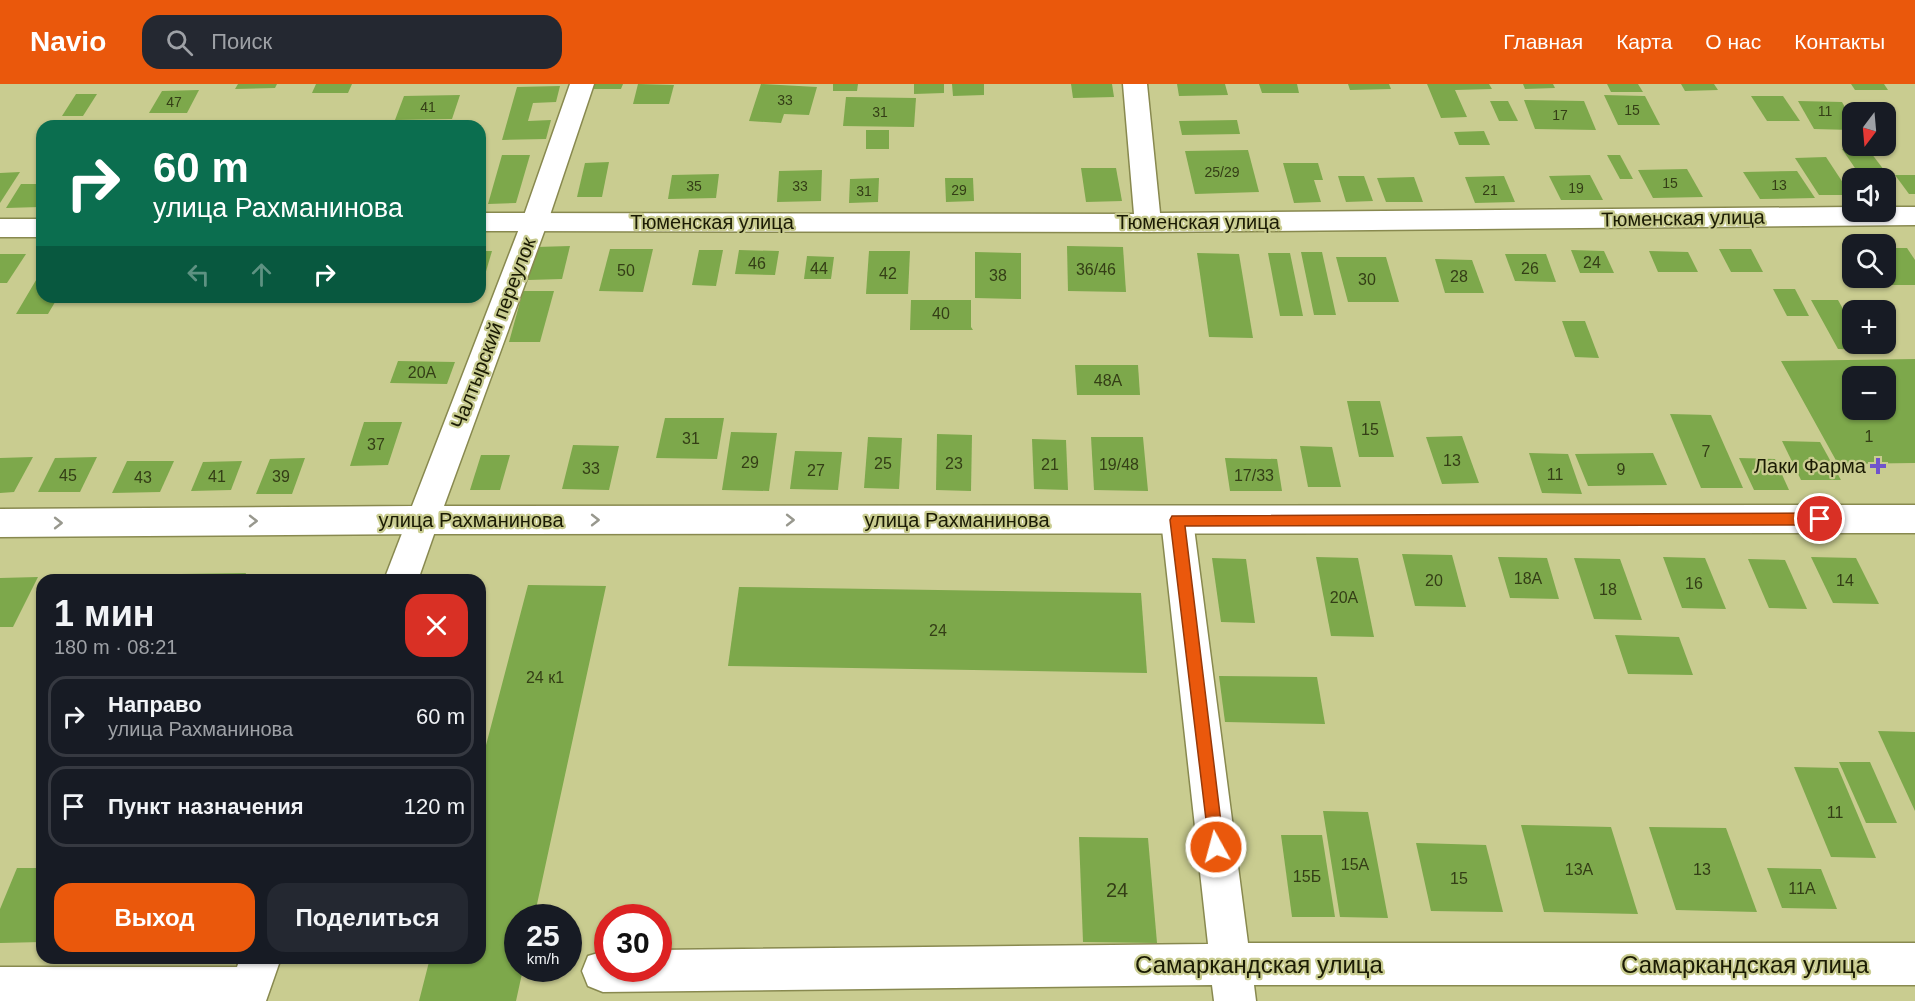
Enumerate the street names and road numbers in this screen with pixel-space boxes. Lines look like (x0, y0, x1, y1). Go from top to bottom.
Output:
street label: Тюменская улица (1601, 206, 1766, 230)
street label: Тюменская улица (630, 211, 795, 233)
street label: Тюменская улица (1116, 211, 1281, 233)
street label: Чалтырский переулок (446, 234, 540, 432)
street label: улица Рахманинова (378, 509, 564, 531)
street label: улица Рахманинова (864, 509, 1050, 531)
street label: Самаркандская улица (1135, 951, 1384, 978)
street label: Самаркандская улица (1621, 951, 1870, 978)

